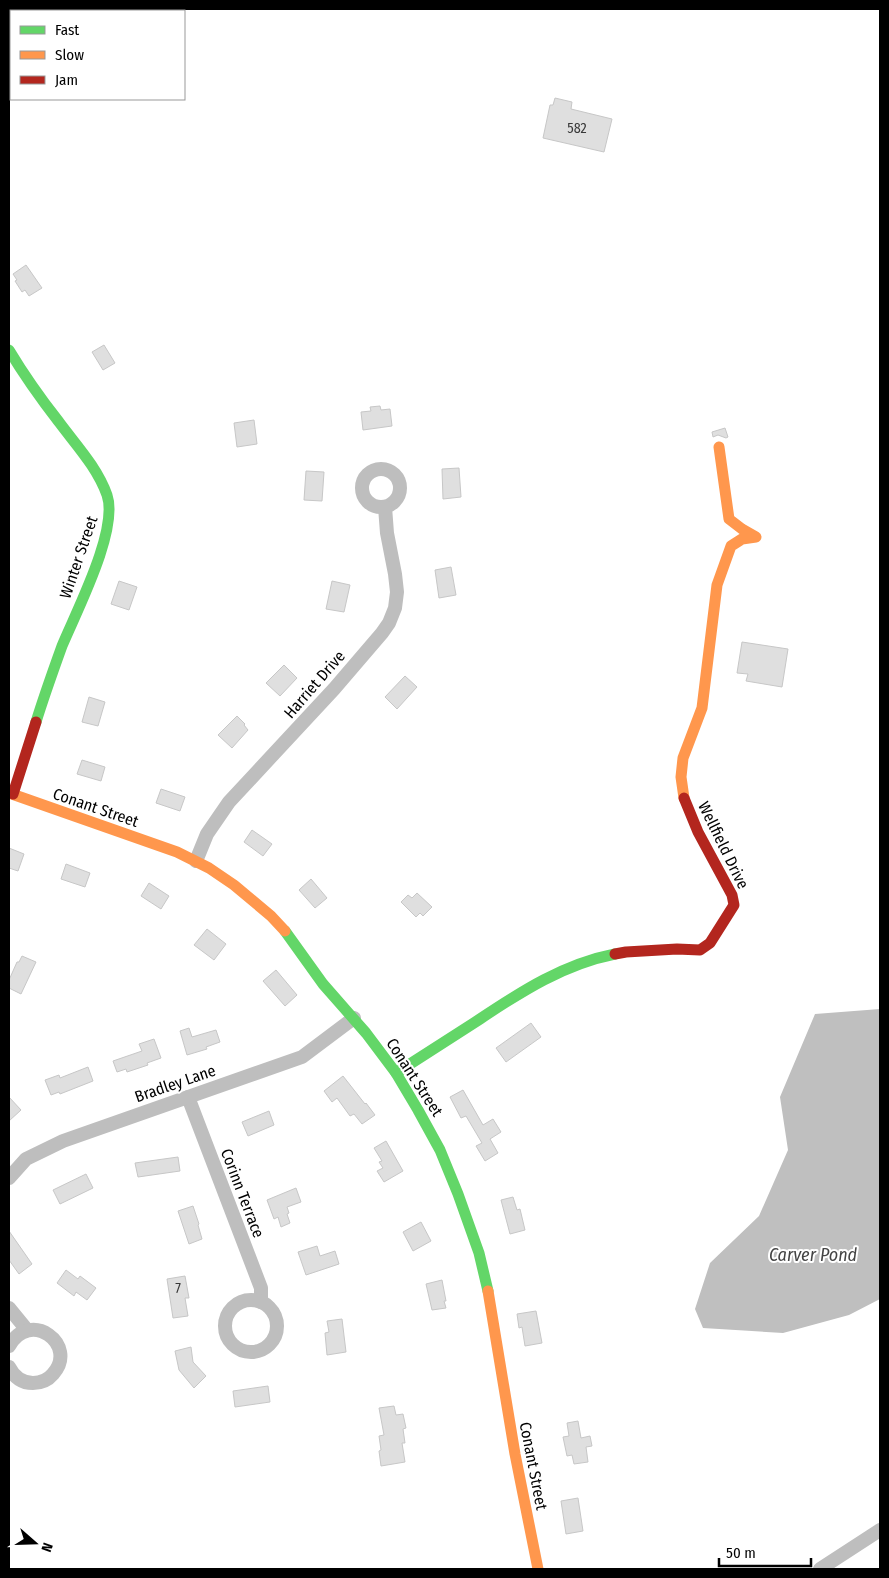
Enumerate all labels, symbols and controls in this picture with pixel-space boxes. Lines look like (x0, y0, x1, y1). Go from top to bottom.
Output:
legend (10, 10, 185, 100)
text: Fast (55, 21, 79, 39)
text: Slow (55, 46, 84, 64)
text: Jam (55, 71, 78, 89)
house number: 582 (567, 120, 587, 137)
street label: Winter Street (55, 513, 102, 601)
street label: Harriet Drive (280, 647, 349, 722)
street label: Conant Street (51, 784, 142, 831)
street label: Wellfield Drive (694, 798, 753, 892)
street label: Conant Street (382, 1035, 447, 1121)
street label: Bradley Lane (132, 1061, 218, 1106)
street label: Corinn Terrace (217, 1146, 268, 1240)
water label: Carver Pond (769, 1244, 858, 1266)
house number: 7 (175, 1280, 181, 1297)
street label: Conant Street (516, 1420, 551, 1512)
north arrow (10, 1518, 60, 1568)
scale bar (719, 1536, 812, 1568)
text: N (37, 1540, 56, 1554)
text: 50 m (726, 1544, 756, 1562)

